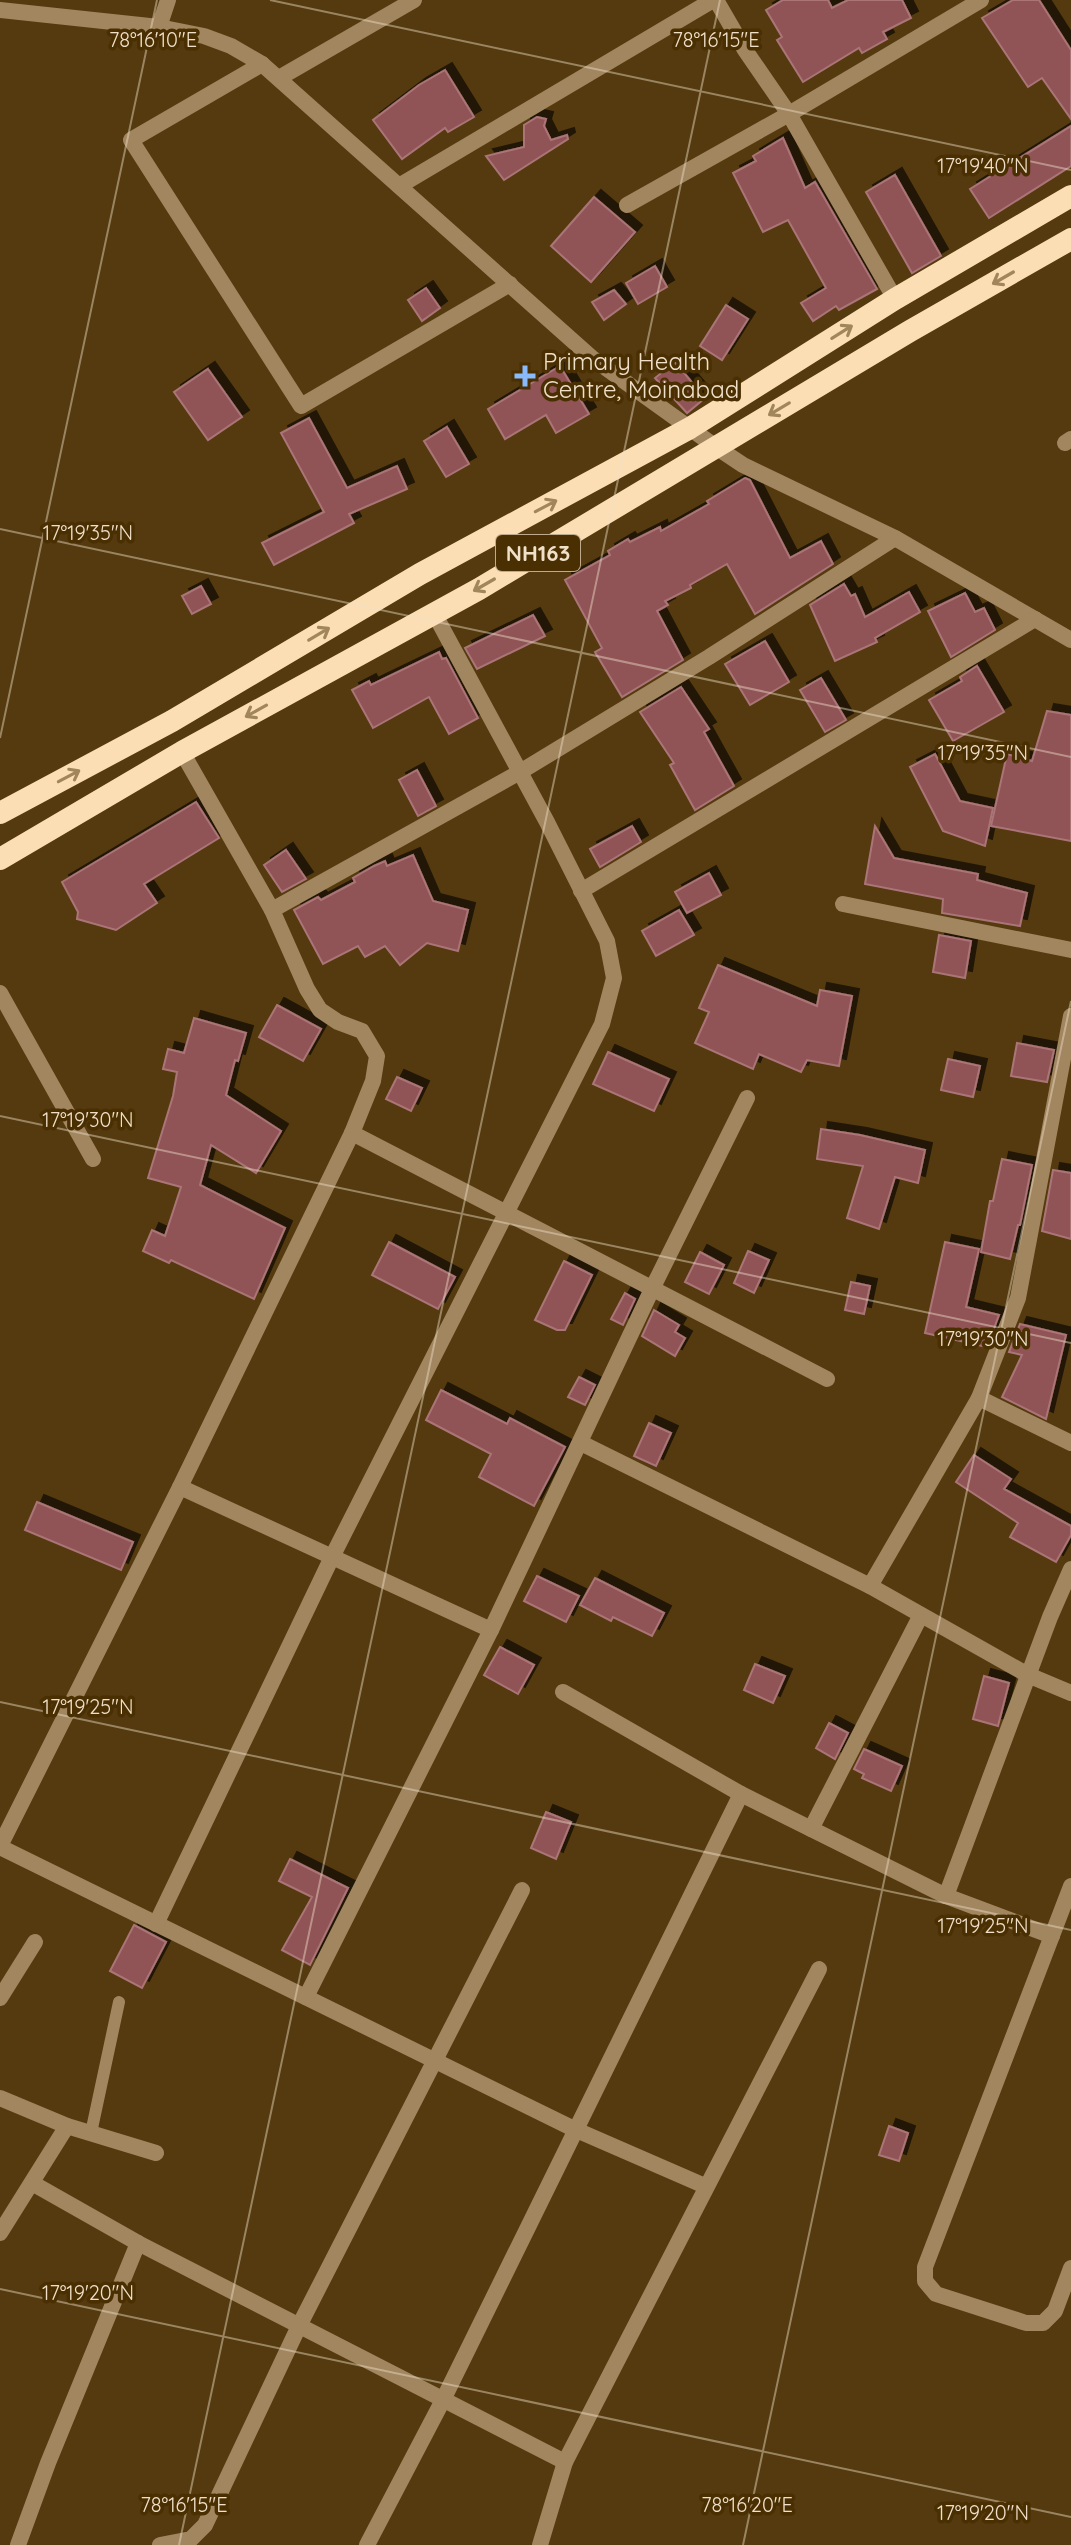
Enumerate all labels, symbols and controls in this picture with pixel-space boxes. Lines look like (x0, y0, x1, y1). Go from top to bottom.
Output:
text: 78°16'10"E (109, 27, 197, 52)
text: 78°16'15"E (672, 27, 760, 52)
text: 17°19'40"N (937, 153, 1029, 178)
one-way arrow (992, 270, 1015, 286)
one-way arrow (830, 324, 853, 340)
place label: Primary Health Centre, Moinabad (543, 346, 739, 404)
marker: Primary Health Centre, Moinabad (514, 365, 536, 387)
one-way arrow (768, 401, 791, 417)
one-way arrow (533, 498, 557, 514)
text: 17°19'35"N (43, 520, 133, 545)
road number: NH163 (496, 535, 580, 571)
one-way arrow (473, 578, 496, 594)
one-way arrow (307, 626, 330, 642)
one-way arrow (245, 704, 268, 720)
text: 17°19'35"N (938, 740, 1028, 765)
one-way arrow (56, 768, 80, 784)
text: 17°19'30"N (42, 1107, 134, 1132)
text: 17°19'30"N (937, 1326, 1029, 1351)
text: 17°19'25"N (43, 1694, 133, 1719)
text: 17°19'25"N (938, 1913, 1028, 1938)
text: 17°19'20"N (42, 2280, 134, 2305)
text: 78°16'15"E (140, 2492, 228, 2517)
text: 78°16'20"E (701, 2492, 793, 2517)
text: 17°19'20"N (937, 2500, 1029, 2525)

